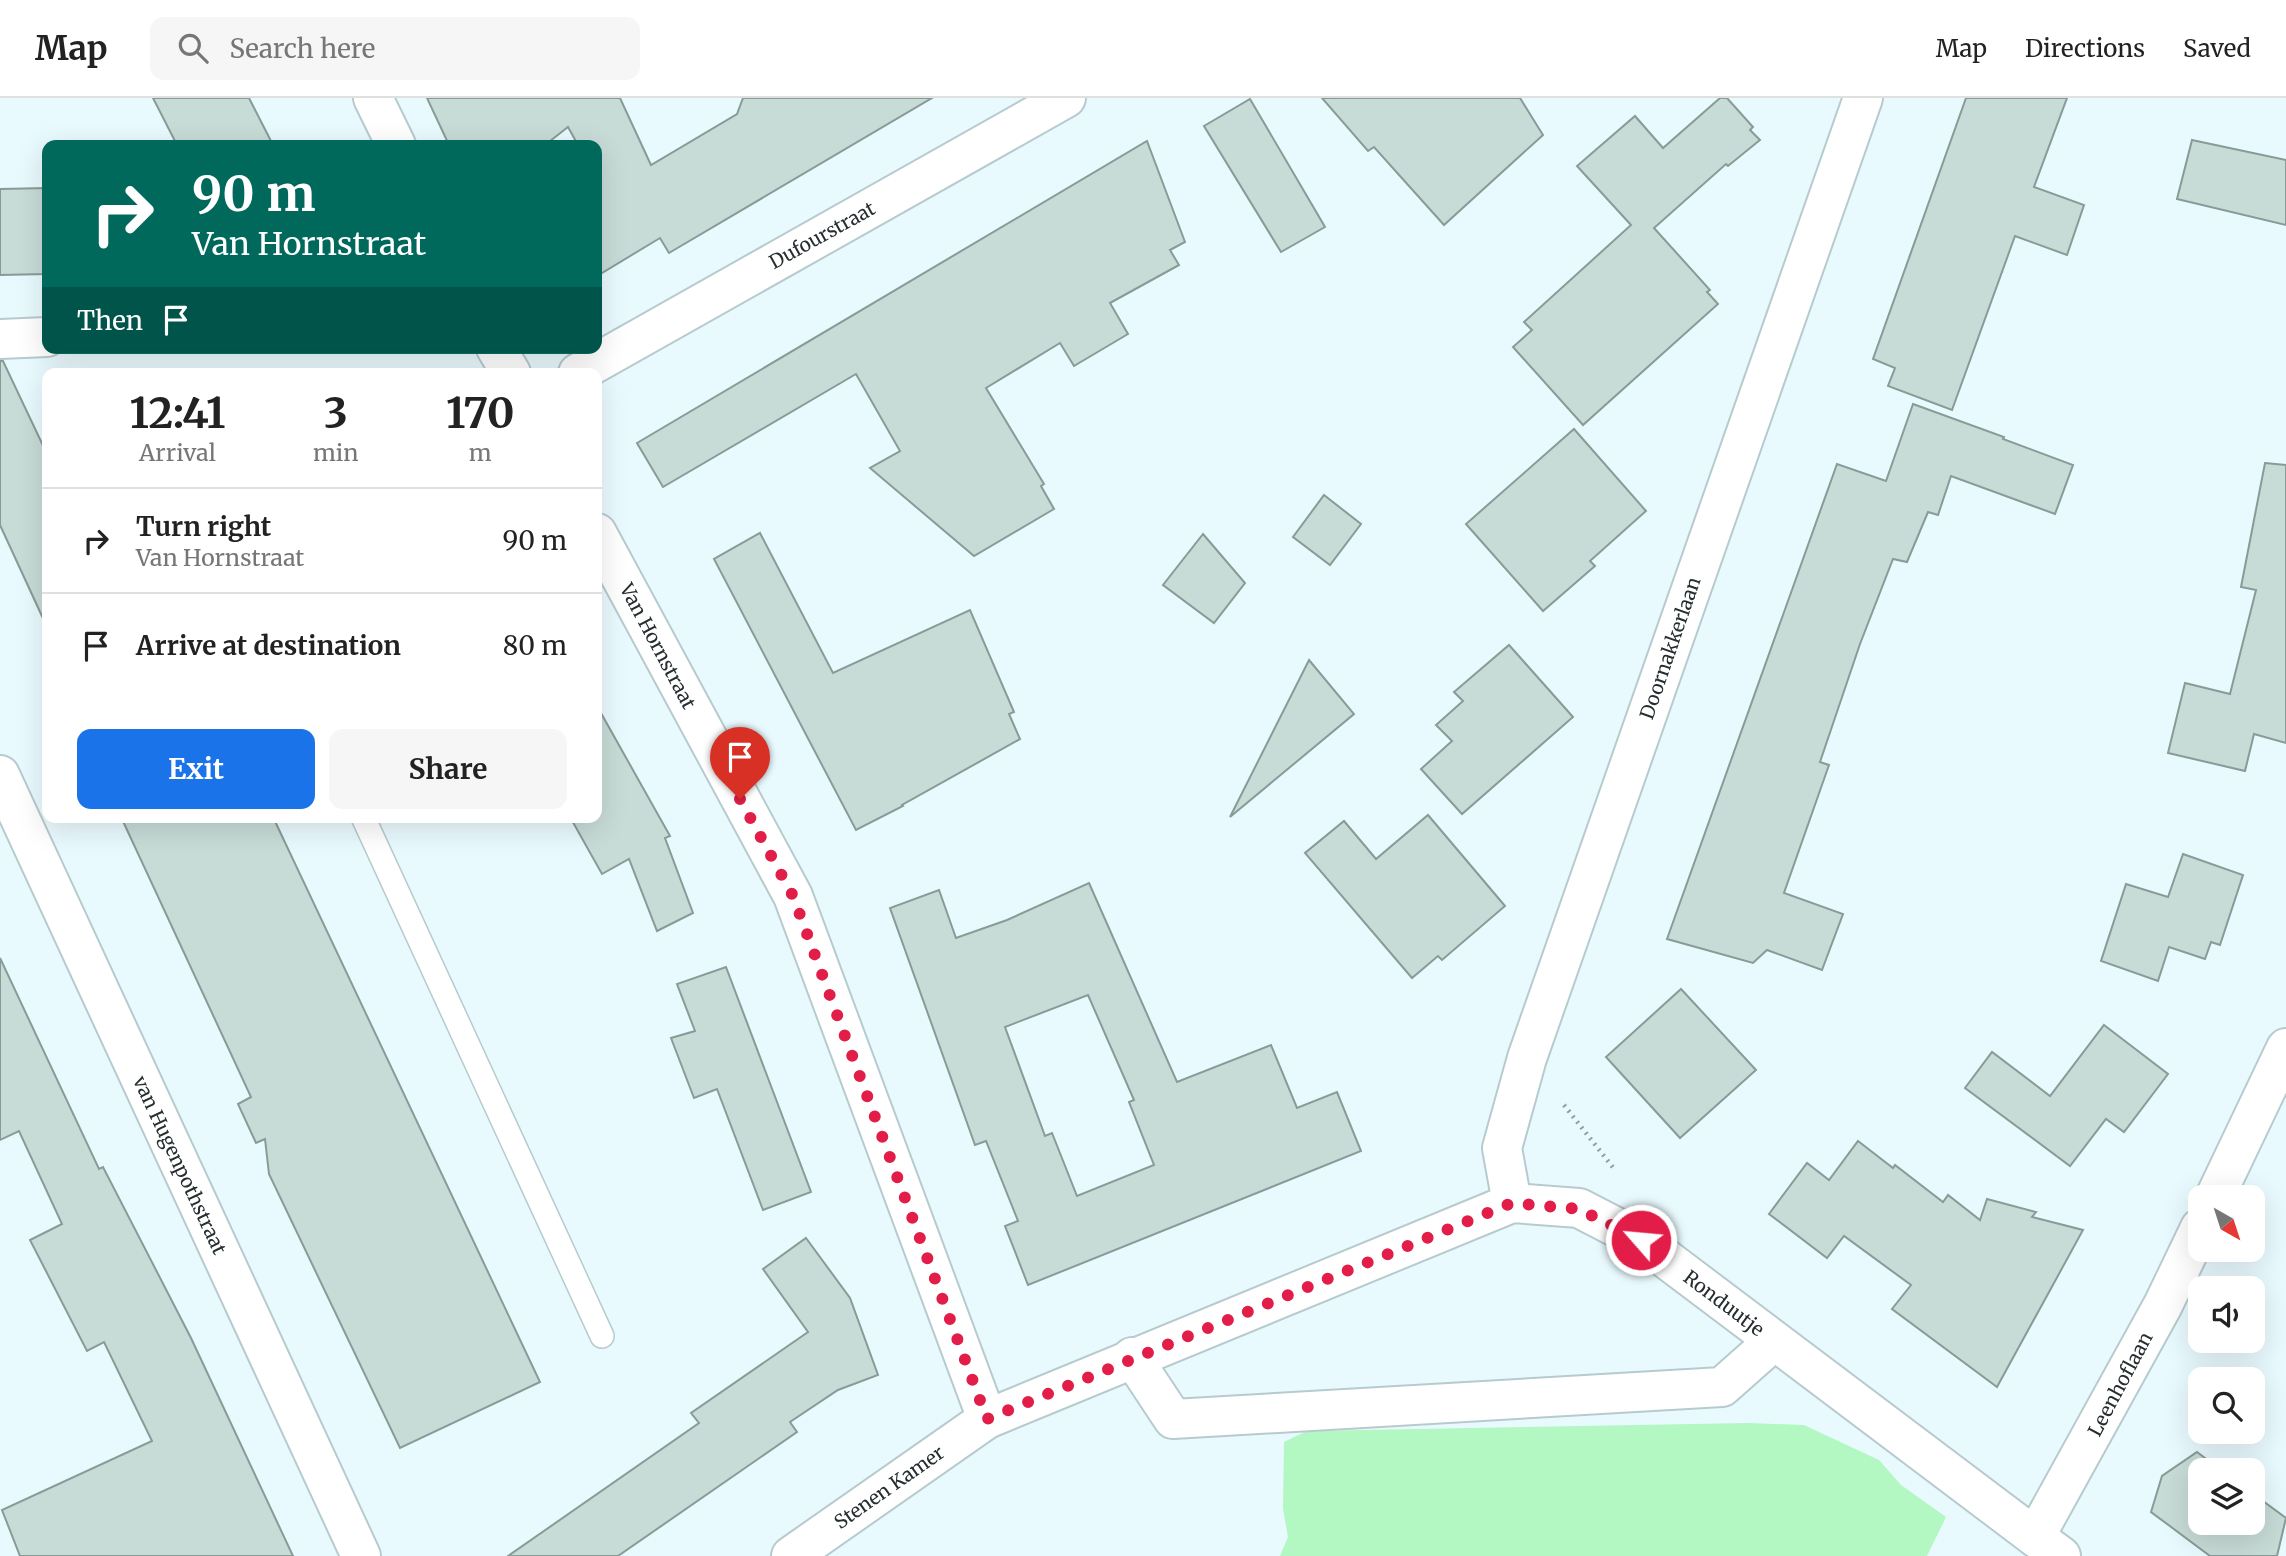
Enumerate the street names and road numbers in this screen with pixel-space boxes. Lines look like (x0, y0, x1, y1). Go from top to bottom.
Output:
street label: Dufourstraat (765, 196, 880, 274)
street label: Doornakkerlaan (1634, 573, 1706, 722)
street label: Van Hornstraat (614, 578, 702, 714)
street label: van Hugenpothstraat (128, 1071, 232, 1259)
street label: Ronduutje (1679, 1265, 1769, 1341)
street label: Leenhoflaan (2082, 1327, 2158, 1440)
street label: Stenen Kamer (829, 1440, 949, 1534)

